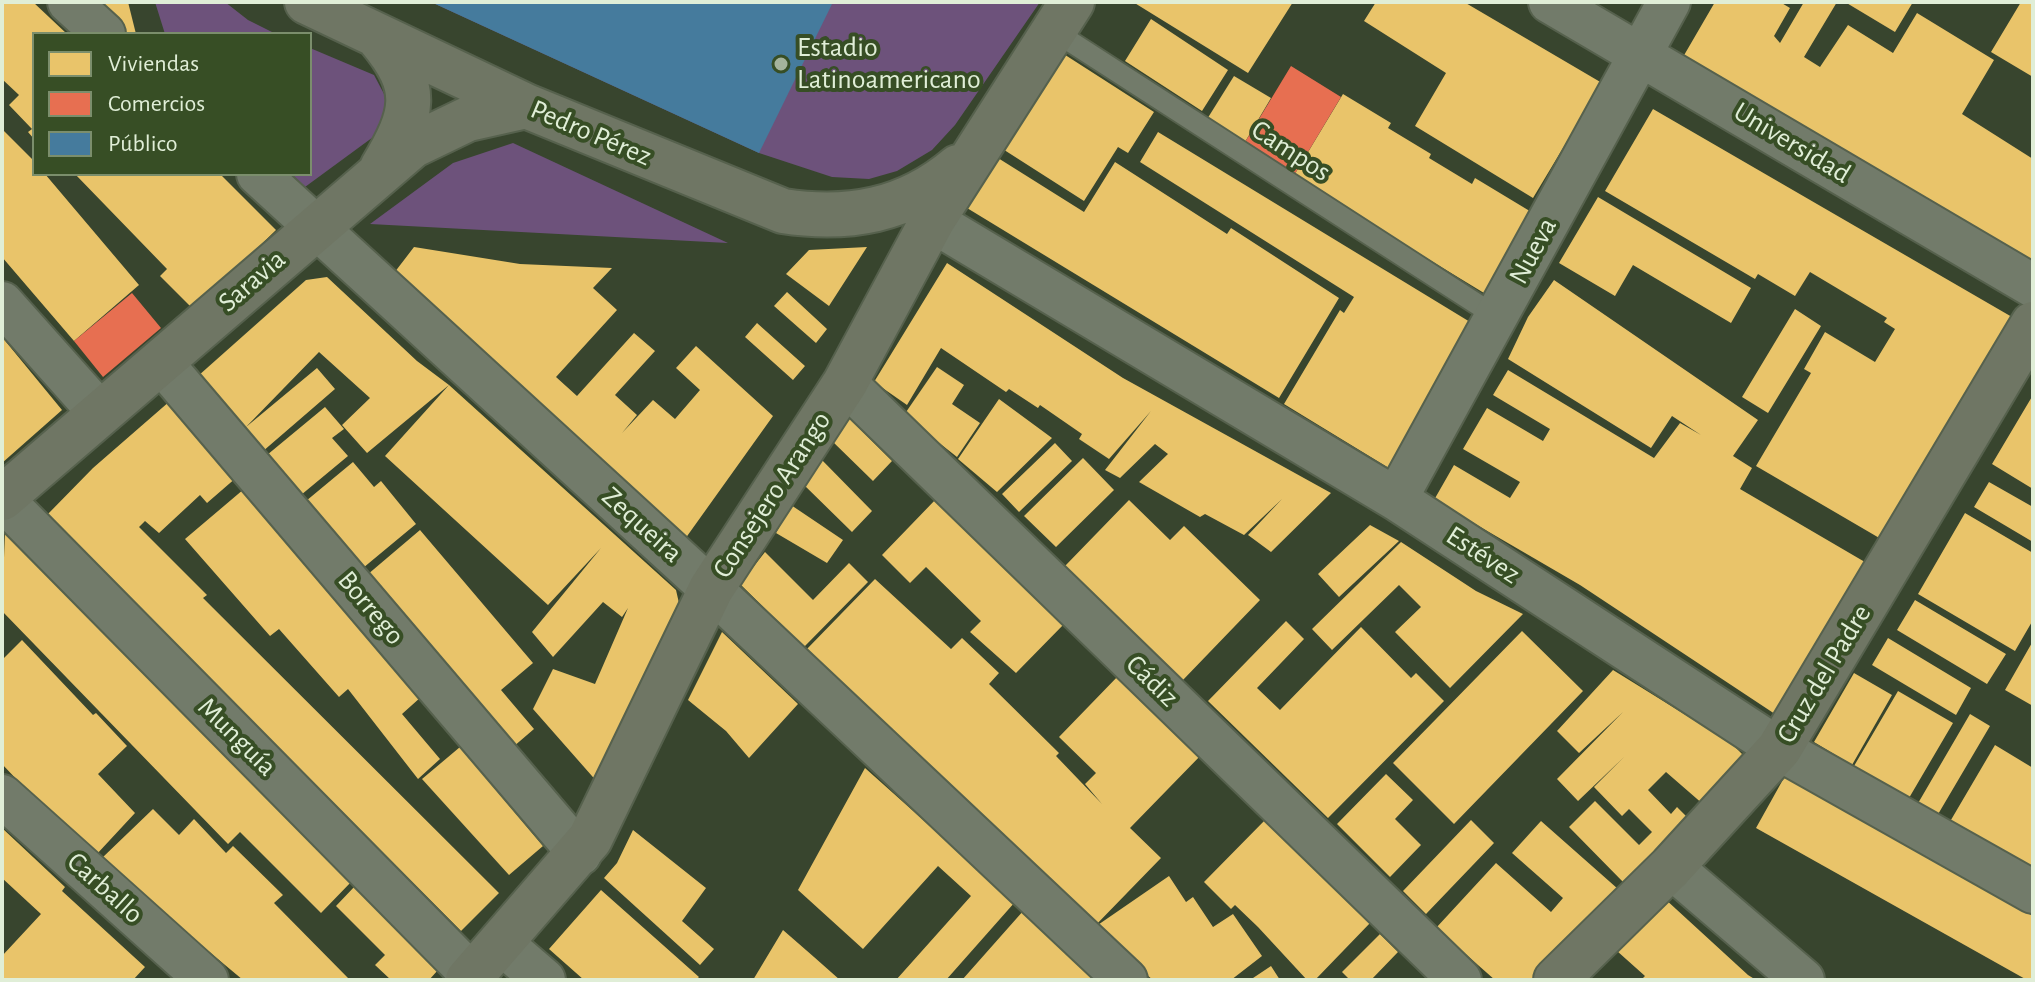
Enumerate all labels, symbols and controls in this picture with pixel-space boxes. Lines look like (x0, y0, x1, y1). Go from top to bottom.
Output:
place label: Estadio Latinoamericano (797, 31, 981, 97)
legend (32, 32, 312, 176)
text: Viviendas (108, 52, 199, 76)
marker: Estadio Latinoamericano (772, 55, 790, 73)
text: Comercios (108, 92, 205, 116)
street label: Pedro Pérez (526, 93, 656, 173)
street label: Universidad (1727, 95, 1857, 191)
street label: Campos (1245, 113, 1337, 189)
text: Público (108, 132, 177, 156)
street label: Nueva (1502, 212, 1564, 290)
street label: Saravia (211, 243, 293, 319)
street label: Consejero Arango (706, 405, 838, 585)
street label: Zequeira (595, 480, 689, 570)
street label: Estévez (1440, 519, 1526, 591)
street label: Borrego (330, 564, 412, 652)
street label: Cruz del Padre (1770, 599, 1878, 749)
street label: Cádiz (1119, 648, 1185, 714)
street label: Munguía (191, 691, 283, 783)
street label: Carballo (60, 845, 150, 931)

